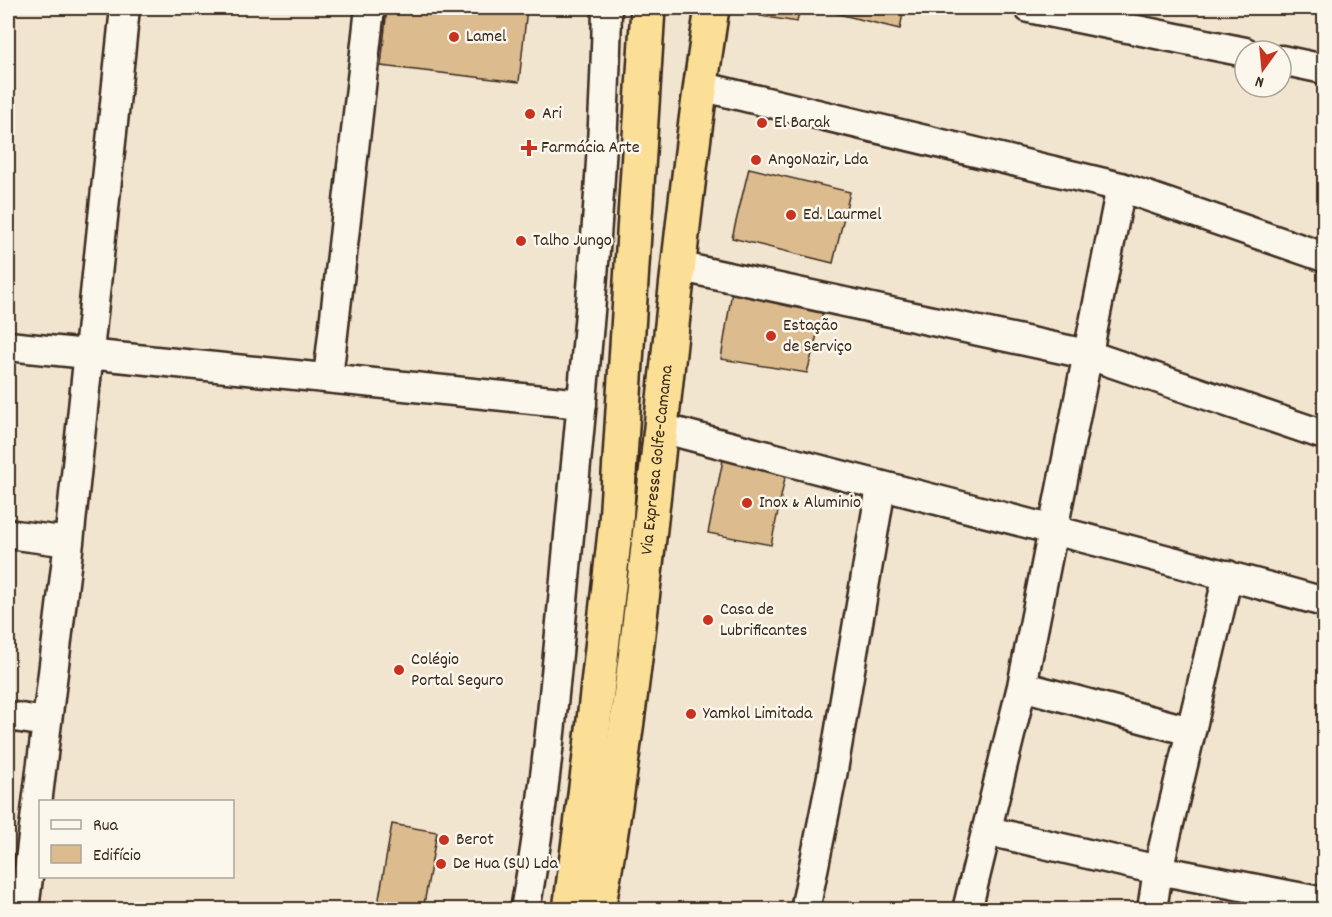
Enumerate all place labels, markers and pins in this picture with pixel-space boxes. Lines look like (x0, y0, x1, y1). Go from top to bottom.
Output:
place label: Lamel (466, 25, 507, 50)
marker: Lamel (447, 30, 461, 44)
place label: Ari (542, 102, 562, 127)
marker: Ari (523, 107, 537, 121)
place label: El Barak (774, 111, 830, 136)
marker: El Barak (755, 116, 769, 130)
place label: Farmácia Arte (541, 136, 640, 161)
marker: Farmácia Arte (522, 141, 536, 155)
place label: AngoNazir, Lda (768, 148, 869, 173)
marker: AngoNazir, Lda (749, 153, 763, 167)
place label: Ed. Laurmel (803, 203, 882, 228)
marker: Ed. Laurmel (784, 208, 798, 222)
place label: Talho Jungo (533, 229, 612, 254)
marker: Talho Jungo (514, 234, 528, 248)
place label: Estação de Serviço (783, 314, 852, 360)
marker: Estação de Serviço (764, 329, 778, 343)
place label: Inox & Aluminio (759, 491, 861, 516)
marker: Inox & Aluminio (740, 496, 754, 510)
place label: Casa de Lubrificantes (720, 598, 807, 644)
marker: Casa de Lubrificantes (701, 613, 715, 627)
place label: Colégio Portal Seguro (411, 648, 504, 694)
marker: Colégio Portal Seguro (392, 663, 406, 677)
place label: Yamkol Limitada (703, 702, 813, 727)
marker: Yamkol Limitada (684, 707, 698, 721)
place label: Berot (456, 828, 494, 853)
marker: Berot (437, 833, 451, 847)
place label: De Hua (SU) Lda (453, 852, 558, 877)
marker: De Hua (SU) Lda (434, 857, 448, 871)

